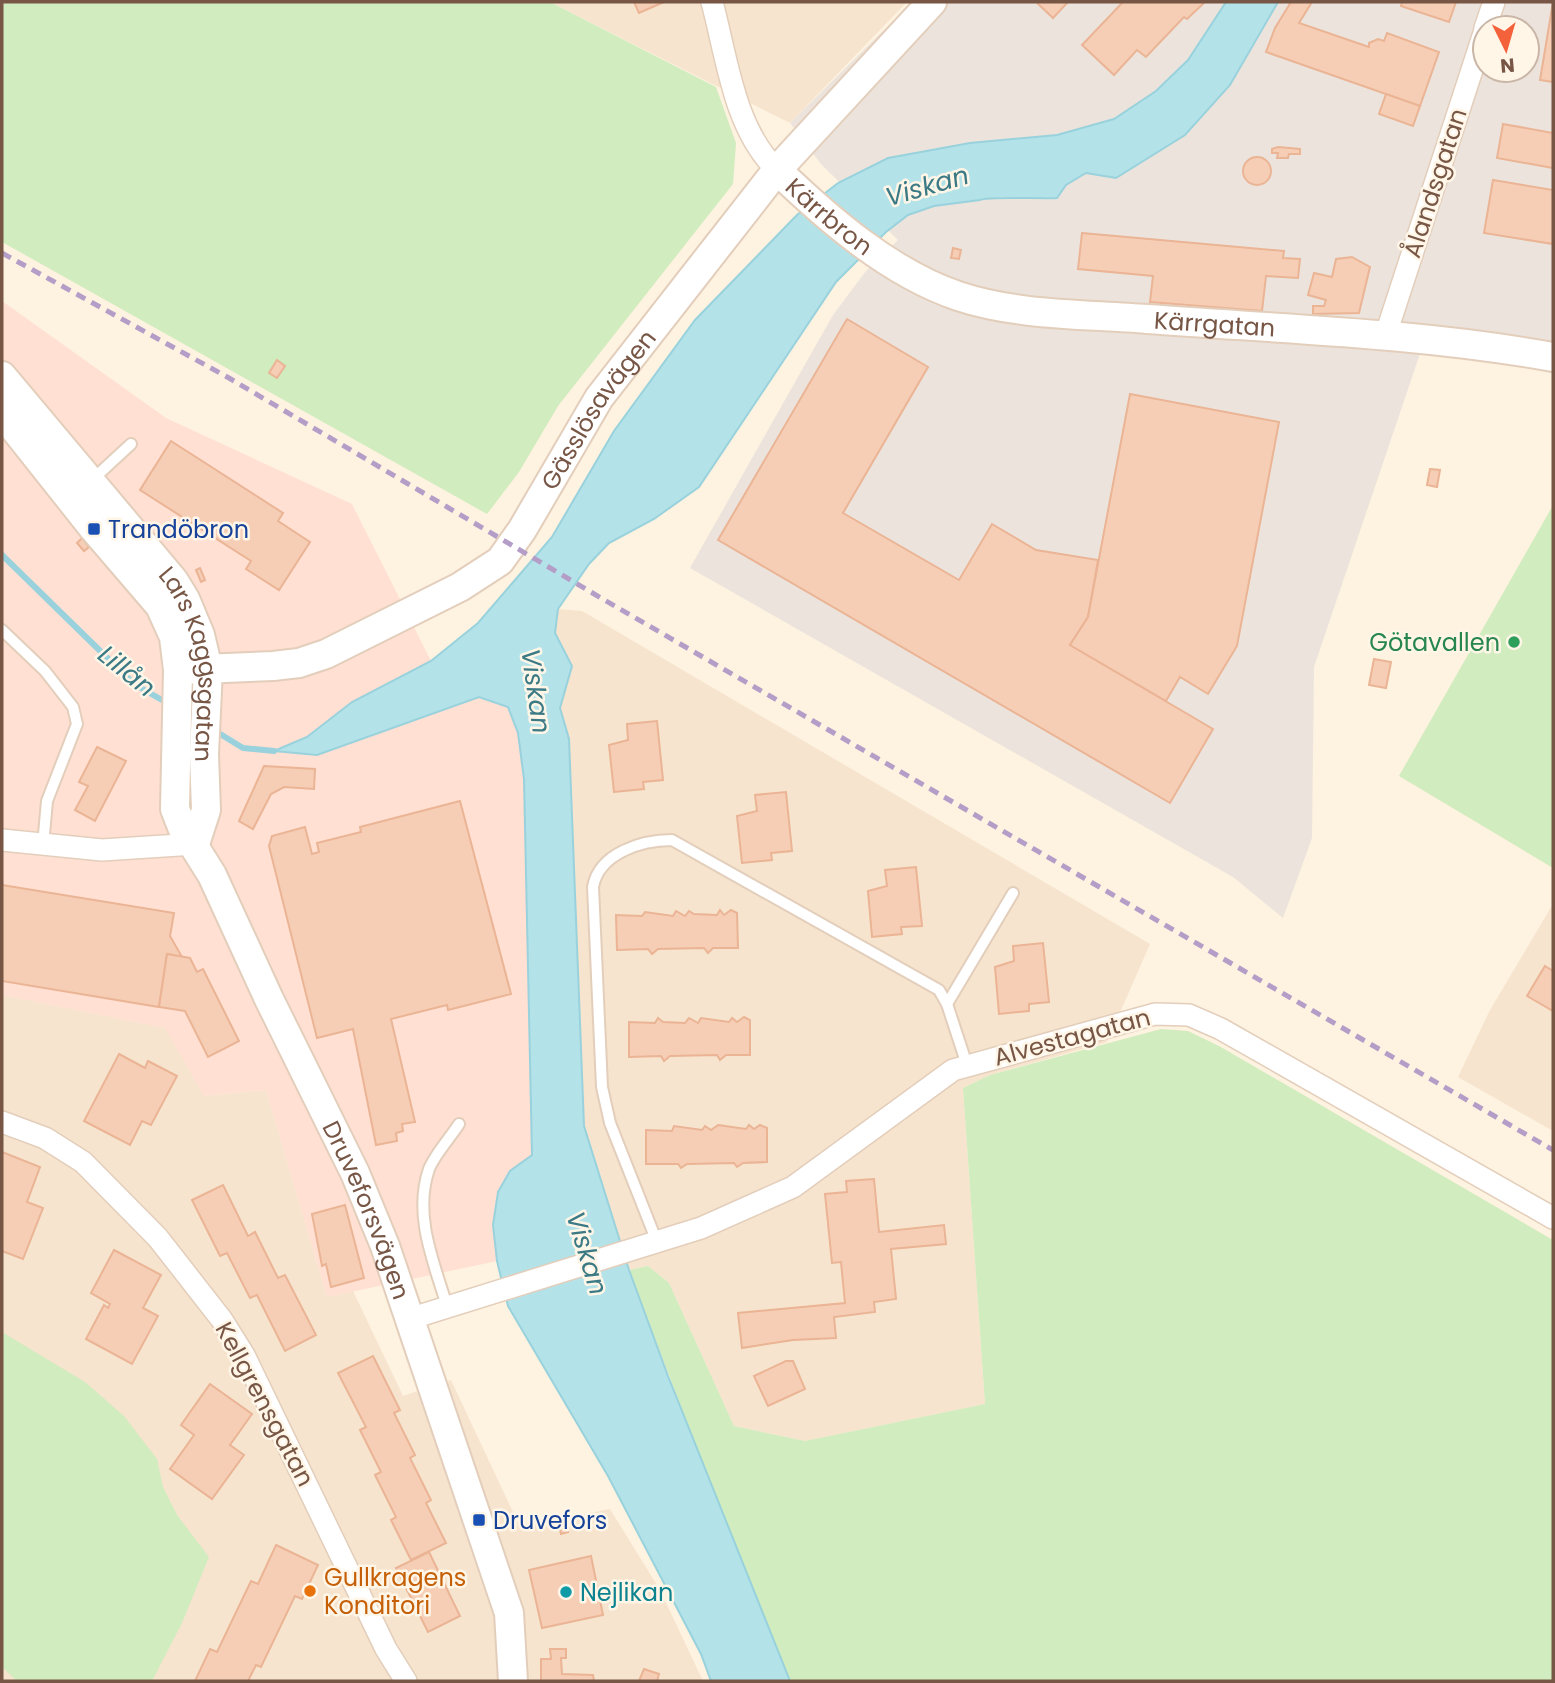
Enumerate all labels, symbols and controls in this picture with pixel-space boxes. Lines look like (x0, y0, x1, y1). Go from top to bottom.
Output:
north arrow (1471, 14, 1541, 84)
text: N (1499, 51, 1516, 80)
street label: Ålandsgatan (1395, 104, 1475, 262)
water label: Viskan (881, 157, 973, 215)
street label: Kärrbron (779, 170, 880, 263)
street label: Kärrgatan (1153, 303, 1276, 344)
street label: Gässlösavägen (533, 322, 663, 495)
place label: Trandöbron (108, 513, 249, 546)
marker: Trandöbron (86, 521, 102, 537)
street label: Lars Kaggsgatan (152, 559, 226, 762)
place label: Götavallen (1369, 626, 1500, 659)
marker: Götavallen (1506, 634, 1522, 650)
water label: Lillån (91, 637, 163, 705)
water label: Viskan (512, 646, 560, 736)
street label: Alvestagatan (990, 1000, 1154, 1074)
street label: Druveforsvägen (315, 1115, 418, 1304)
water label: Viskan (557, 1207, 617, 1299)
street label: Kellgrensgatan (208, 1316, 322, 1492)
place label: Druvefors (493, 1504, 607, 1537)
marker: Druvefors (471, 1512, 487, 1528)
place label: Gullkragens Konditori (324, 1561, 466, 1622)
place label: Nejlikan (580, 1576, 673, 1609)
marker: Gullkragens Konditori (302, 1583, 318, 1599)
marker: Nejlikan (558, 1584, 574, 1600)

